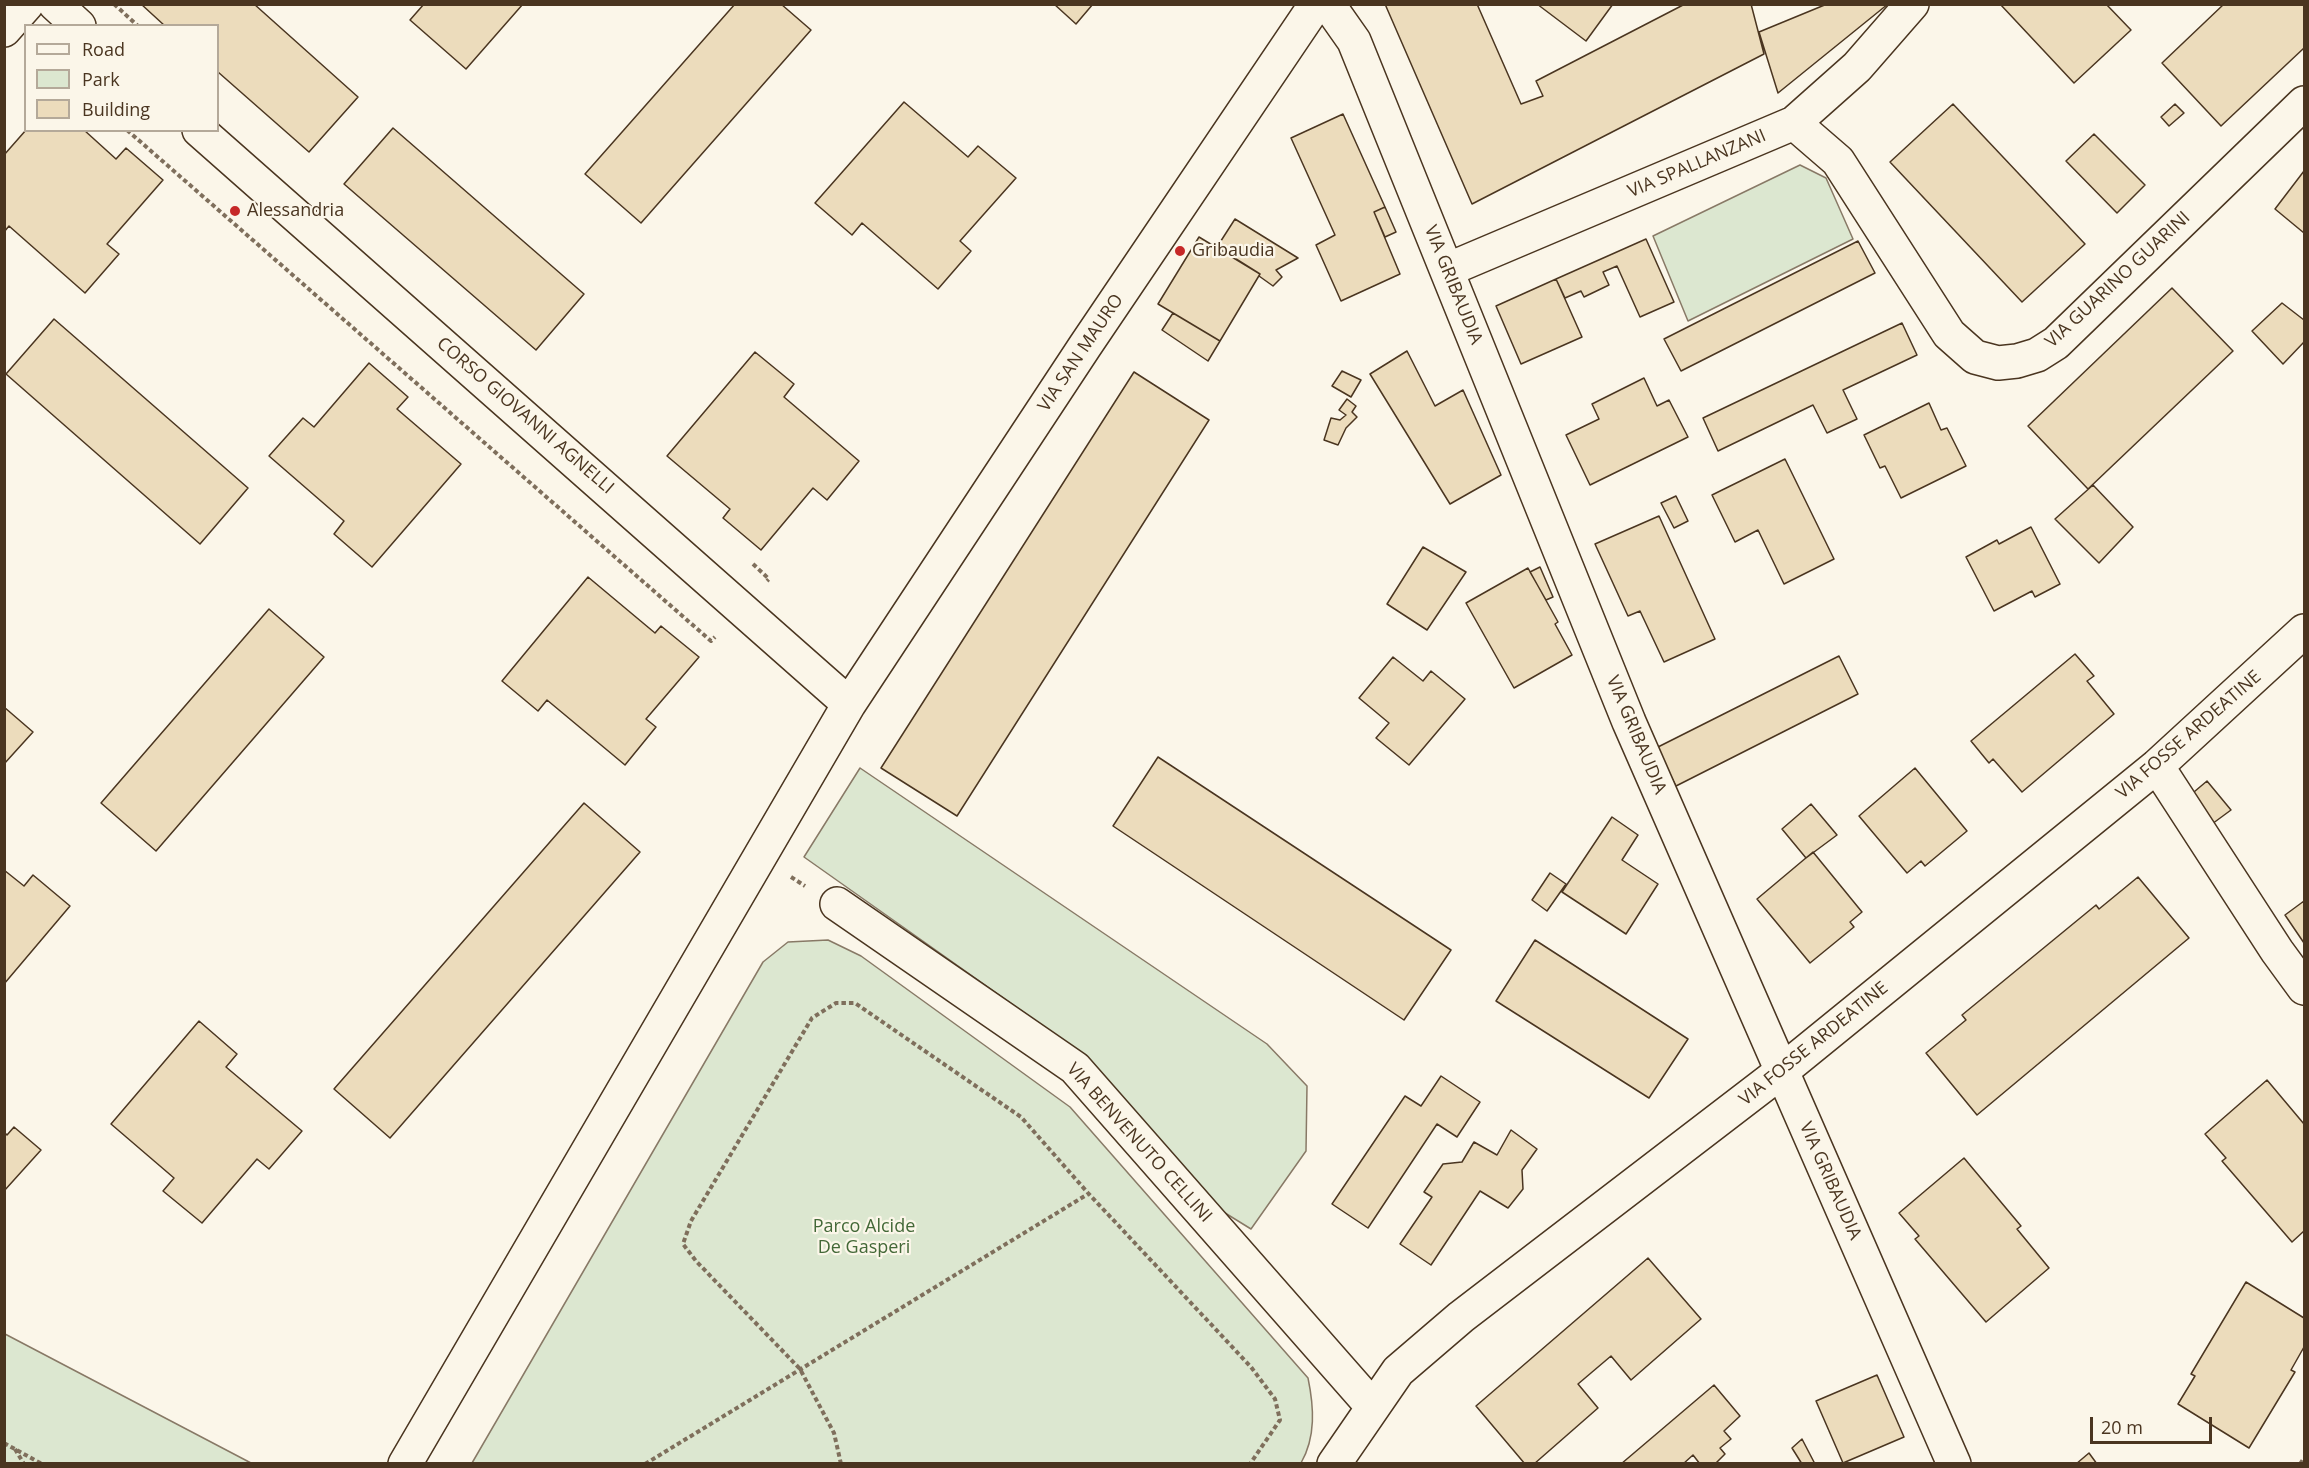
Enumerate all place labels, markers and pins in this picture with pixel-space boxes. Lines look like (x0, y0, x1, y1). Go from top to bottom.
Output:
place label: Alessandria (247, 200, 344, 222)
marker: Alessandria (228, 204, 242, 218)
place label: Gribaudia (1192, 240, 1275, 262)
marker: Gribaudia (1173, 244, 1187, 258)

